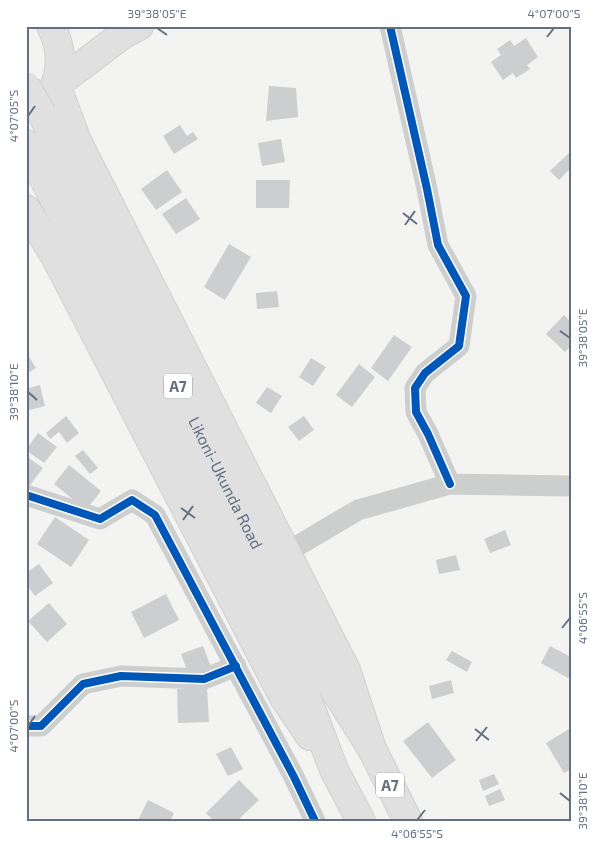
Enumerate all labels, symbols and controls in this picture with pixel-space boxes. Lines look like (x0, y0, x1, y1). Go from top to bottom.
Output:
text: 39°38'05"E (128, 6, 187, 20)
text: 4°07'00"S (527, 6, 581, 20)
text: 4°07'05"S (6, 90, 20, 142)
text: 39°38'05"E (575, 308, 589, 367)
text: 39°38'10"E (6, 363, 20, 421)
road number: A7 (164, 374, 192, 398)
street label: Likoni-Ukunda Road (185, 413, 268, 552)
text: 4°06'55"S (575, 592, 589, 644)
text: 4°07'00"S (6, 699, 20, 753)
road number: A7 (376, 772, 404, 798)
text: 39°38'10"E (575, 772, 589, 830)
text: 4°06'55"S (391, 826, 443, 840)

